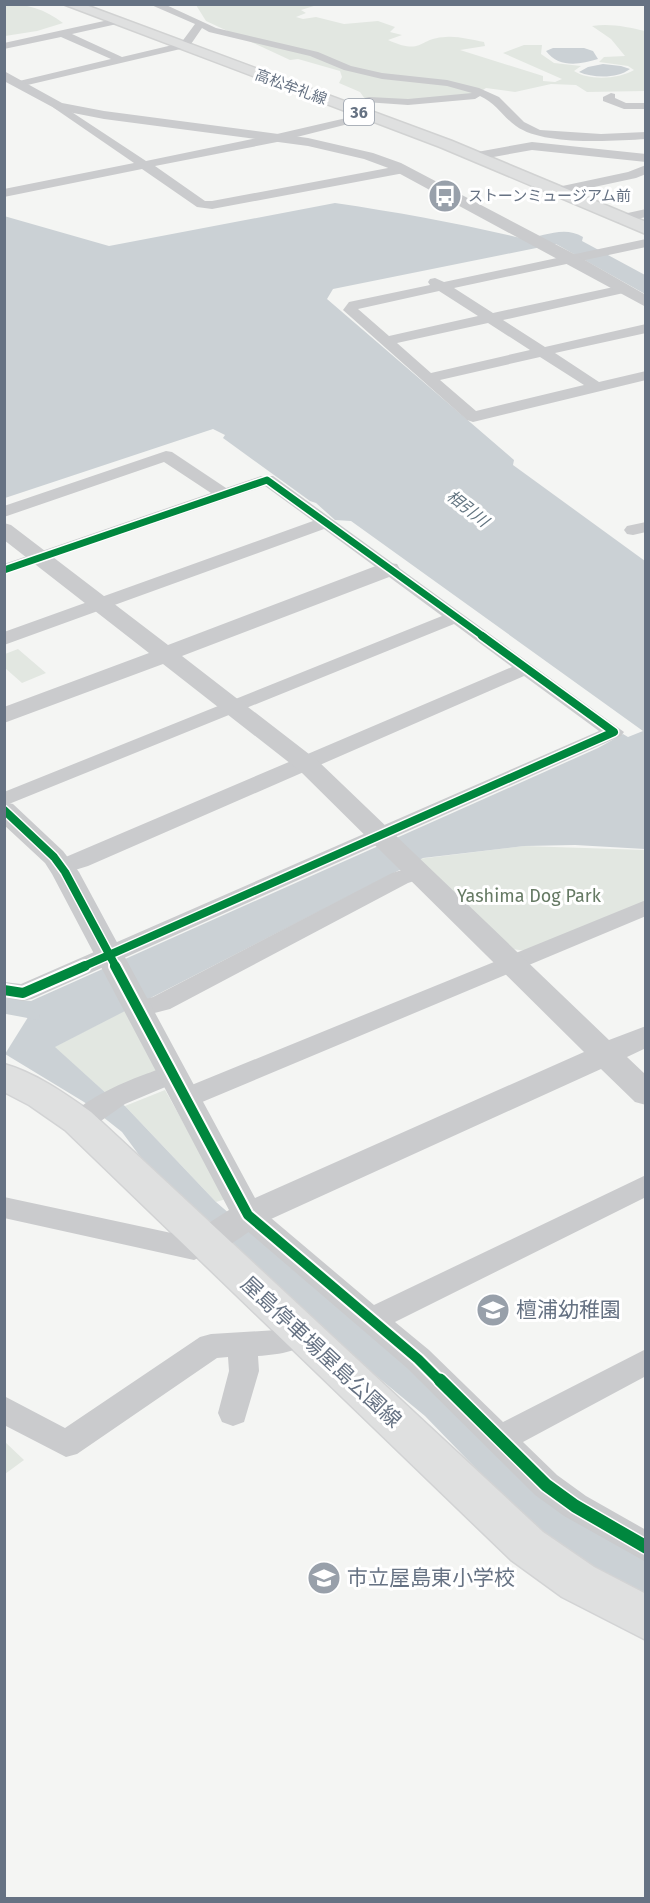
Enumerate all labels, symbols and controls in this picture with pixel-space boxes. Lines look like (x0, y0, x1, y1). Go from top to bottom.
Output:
street label: 高松牟礼線 (253, 66, 329, 108)
road number: 36 (344, 99, 374, 125)
bus stop icon: ストーンミュージアム前 (427, 178, 463, 214)
place label: ストーンミュージアム前 (468, 187, 631, 205)
water label: 相引川 (443, 486, 494, 532)
park label: Yashima Dog Park (457, 885, 602, 907)
street label: 屋島停車場屋島公園線 (235, 1271, 407, 1433)
school or university icon: 檀浦幼稚園 (475, 1292, 511, 1328)
place label: 檀浦幼稚園 (516, 1297, 621, 1323)
school or university icon: 市立屋島東小学校 (306, 1560, 342, 1596)
place label: 市立屋島東小学校 (347, 1565, 515, 1591)

